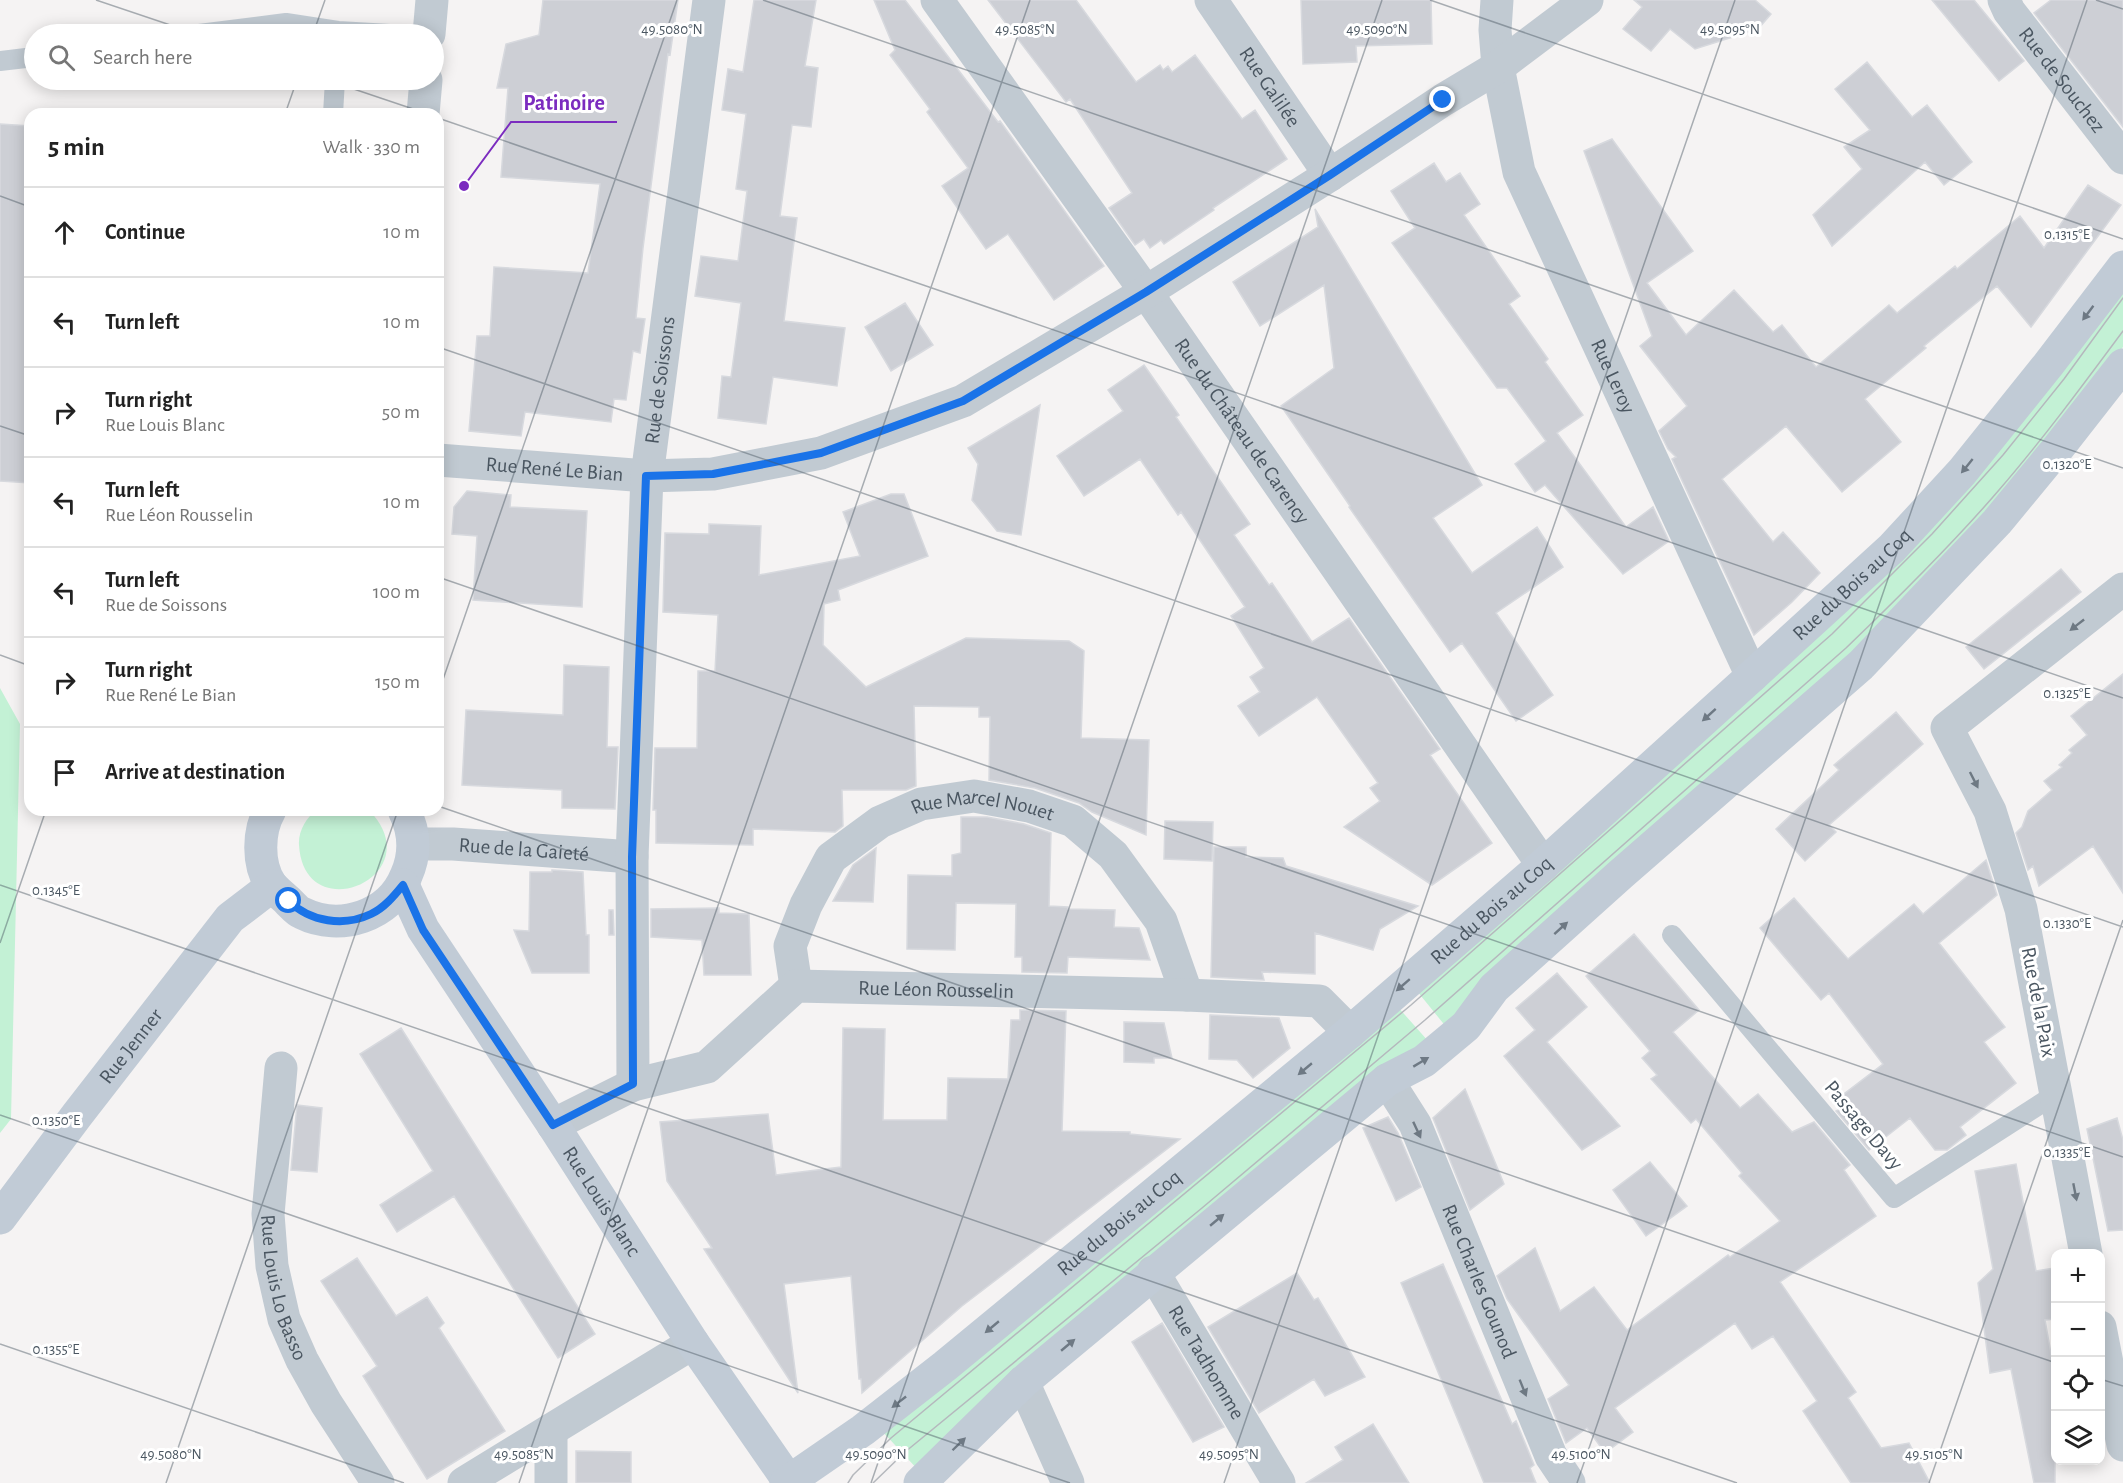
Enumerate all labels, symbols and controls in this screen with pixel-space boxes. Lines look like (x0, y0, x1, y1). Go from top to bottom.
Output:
text: 49.5080°N (641, 22, 703, 37)
text: 49.5085°N (995, 22, 1055, 37)
text: 49.5090°N (1346, 22, 1408, 37)
text: 49.5095°N (1700, 22, 1760, 37)
street label: Rue de Souchez (2015, 23, 2109, 137)
search box (24, 24, 444, 90)
icon: search (45, 41, 78, 74)
street label: Rue Galilée (1235, 43, 1304, 131)
text: Search here (93, 46, 192, 68)
callout: Patinoire (511, 82, 617, 122)
route end (1429, 86, 1455, 112)
text: Patinoire (523, 92, 605, 114)
text: 5 min (48, 134, 105, 160)
text: Walk · 330 m (322, 137, 420, 157)
icon: ahead (48, 216, 81, 249)
text: Continue (105, 221, 185, 243)
text: 10 m (383, 222, 420, 242)
text: 0.1315°E (2044, 227, 2090, 242)
icon: left (48, 306, 81, 339)
one-way arrow (2082, 306, 2094, 321)
text: Turn left (105, 311, 179, 333)
text: 10 m (383, 312, 420, 332)
street label: Rue de Soissons (641, 315, 679, 445)
street label: Rue du Château de Carency (1170, 335, 1313, 528)
street label: Rue Leroy (1587, 336, 1639, 416)
text: Turn right (105, 389, 192, 411)
icon: right (48, 396, 81, 429)
text: 50 m (382, 402, 420, 422)
text: Rue Louis Blanc (105, 415, 225, 435)
street label: Rue René Le Bian (485, 454, 624, 485)
text: 0.1320°E (2042, 457, 2092, 472)
one-way arrow (1960, 458, 1973, 474)
text: Turn left (105, 479, 179, 501)
icon: left (48, 486, 81, 519)
text: 10 m (383, 492, 420, 512)
text: Rue Léon Rousselin (105, 505, 253, 525)
street label: Rue du Bois au Coq (1789, 525, 1915, 644)
text: Turn left (105, 569, 179, 591)
icon: left (48, 576, 81, 609)
text: 100 m (373, 582, 420, 602)
text: Rue de Soissons (105, 595, 227, 615)
one-way arrow (2069, 619, 2085, 632)
text: Turn right (105, 659, 192, 681)
icon: right (48, 666, 81, 699)
text: 150 m (375, 672, 420, 692)
text: Rue René Le Bian (105, 685, 236, 705)
text: 0.1325°E (2043, 686, 2091, 701)
one-way arrow (1701, 708, 1716, 722)
icon: arrive (48, 756, 81, 789)
text: Arrive at destination (105, 761, 285, 783)
one-way arrow (1969, 771, 1979, 788)
street label: Rue Marcel Nouet (908, 786, 1057, 825)
street label: Rue de la Gaieté (458, 834, 590, 865)
street label: Rue du Bois au Coq (1427, 852, 1556, 968)
text: 0.1345°E (32, 883, 80, 898)
route start (275, 887, 301, 913)
text: 0.1330°E (2043, 916, 2091, 931)
one-way arrow (1553, 922, 1568, 935)
street label: Rue de la Paix (2018, 945, 2059, 1059)
street label: Rue Léon Rousselin (858, 977, 1014, 1002)
one-way arrow (1395, 979, 1411, 992)
street label: Rue Jenner (95, 1005, 167, 1088)
one-way arrow (1413, 1056, 1429, 1067)
one-way arrow (1298, 1062, 1313, 1075)
street label: Passage Davy (1820, 1077, 1907, 1174)
text: 0.1350°E (32, 1113, 80, 1128)
one-way arrow (1412, 1121, 1422, 1139)
street label: Rue Louis Blanc (559, 1143, 644, 1260)
text: 0.1335°E (2044, 1145, 2090, 1160)
street label: Rue du Bois au Coq (1053, 1166, 1185, 1280)
one-way arrow (2071, 1183, 2080, 1202)
street label: Rue Charles Gounod (1438, 1201, 1520, 1362)
street label: Rue Louis Lo Basso (257, 1214, 311, 1364)
one-way arrow (1210, 1214, 1225, 1226)
map controls (2051, 1249, 2105, 1465)
button: + (2051, 1249, 2105, 1303)
street label: Rue Tadhomme (1164, 1302, 1248, 1423)
button: − (2051, 1303, 2105, 1357)
one-way arrow (985, 1320, 1000, 1332)
one-way arrow (1060, 1338, 1076, 1351)
text: 0.1355°E (33, 1342, 79, 1357)
button: locate (2051, 1357, 2105, 1411)
one-way arrow (1518, 1379, 1528, 1397)
one-way arrow (891, 1396, 907, 1409)
button: layers (2051, 1411, 2105, 1465)
one-way arrow (951, 1438, 965, 1452)
text: 49.5080°N (140, 1447, 202, 1462)
text: 49.5085°N (494, 1447, 554, 1462)
text: 49.5090°N (845, 1447, 907, 1462)
text: 49.5095°N (1199, 1447, 1259, 1462)
text: 49.5100°N (1551, 1447, 1611, 1462)
text: 49.5105°N (1905, 1447, 1963, 1462)

